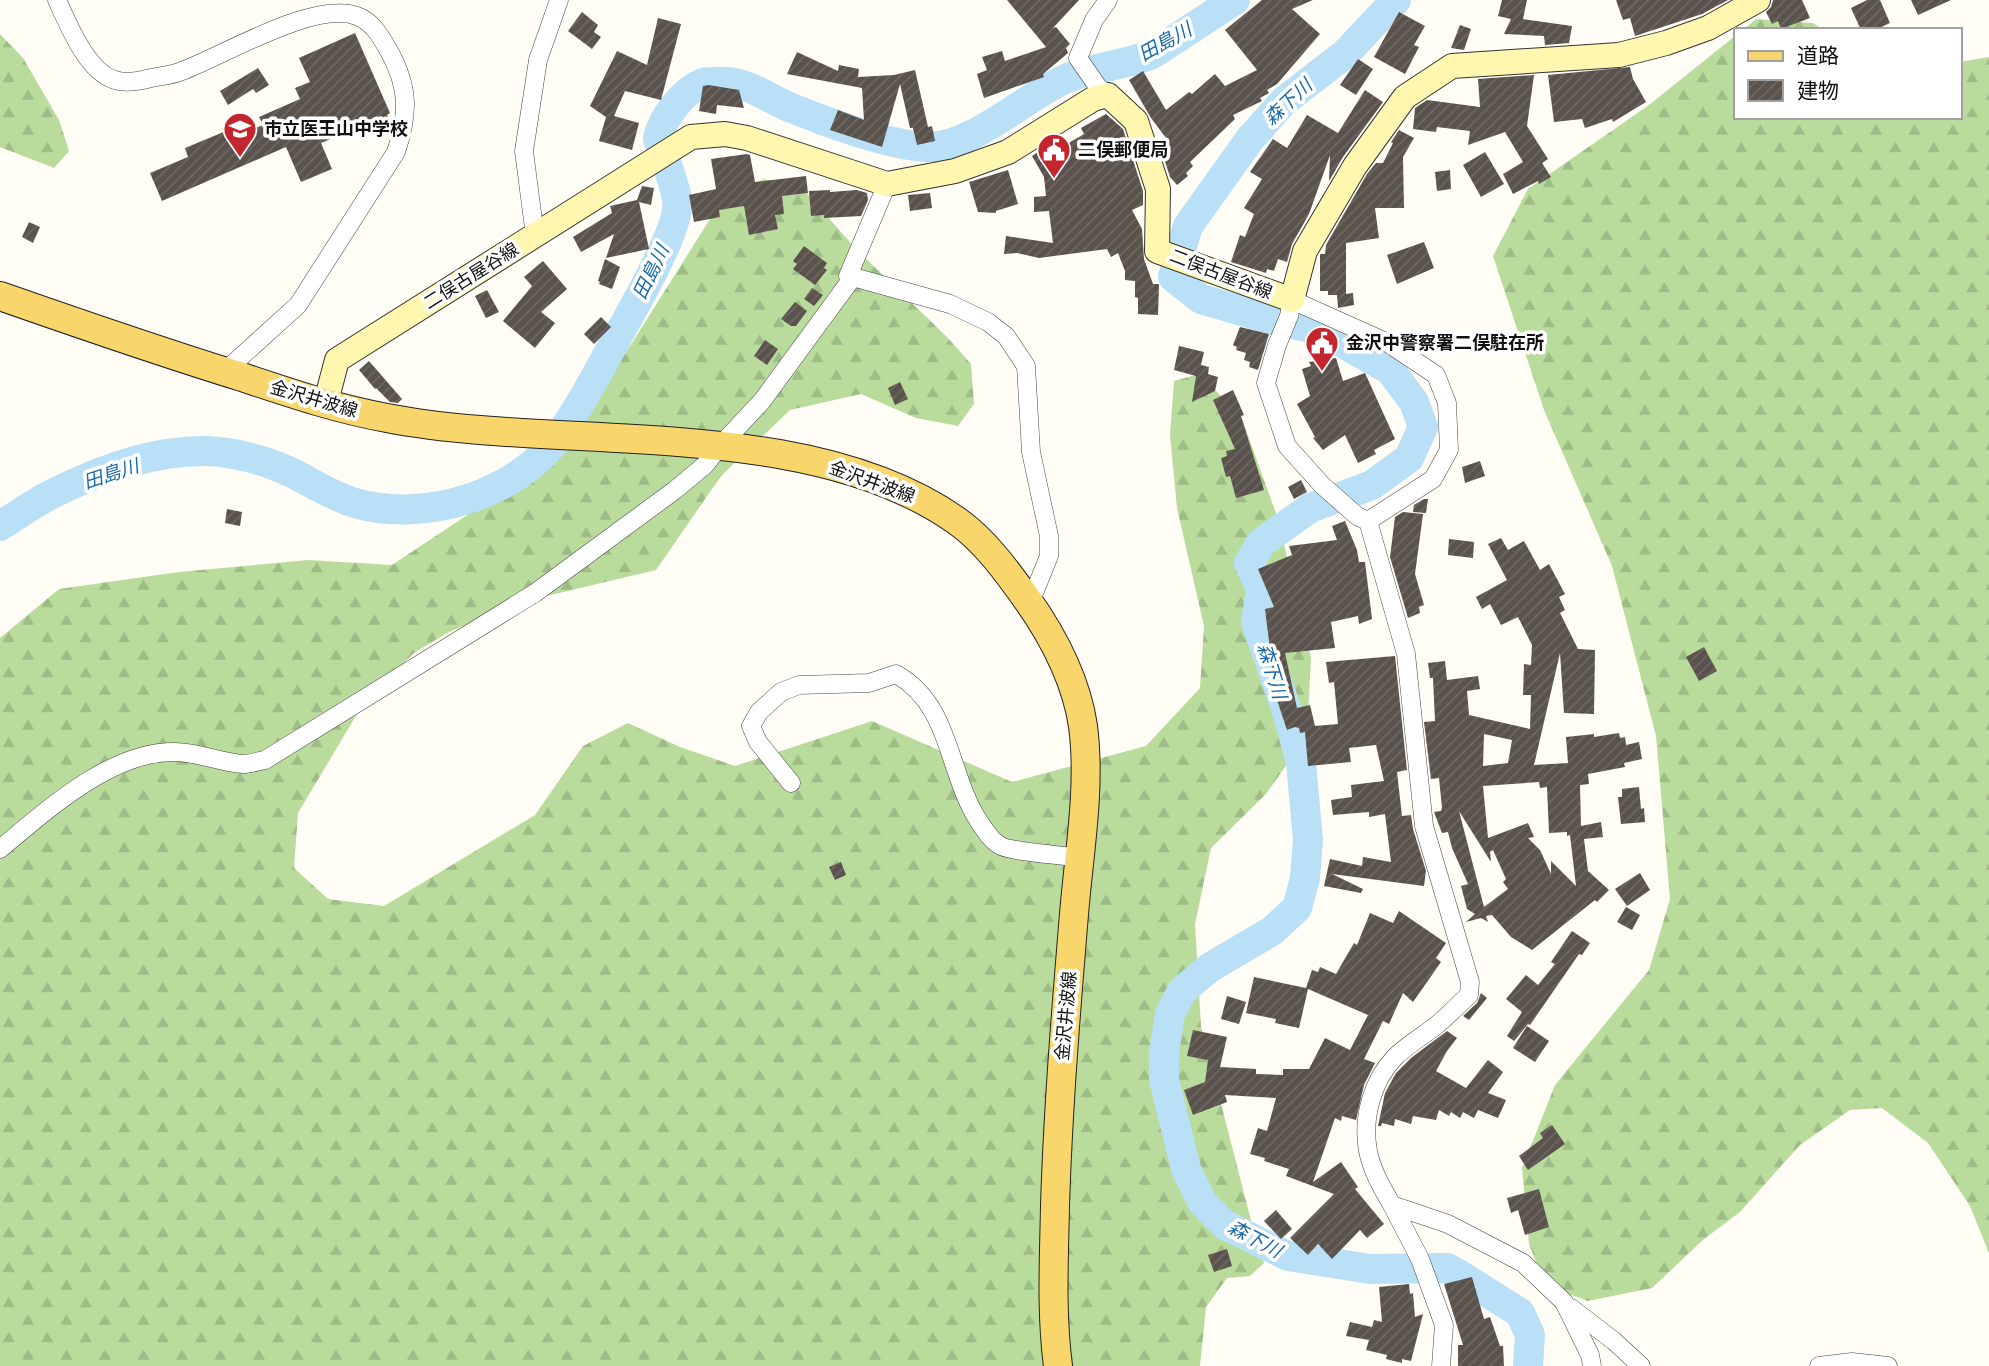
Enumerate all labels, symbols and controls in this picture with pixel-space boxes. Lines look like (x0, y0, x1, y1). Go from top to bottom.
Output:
water label: 田島川 (1135, 18, 1197, 65)
legend (1734, 28, 1961, 119)
text: 道路 (1797, 44, 1839, 68)
water label: 森下川 (1260, 74, 1317, 129)
text: 建物 (1797, 79, 1839, 103)
school or university icon: 市立医王山中学校 (221, 110, 259, 159)
place label: 市立医王山中学校 (264, 119, 408, 139)
public building icon: 二俣郵便局 (1035, 131, 1073, 180)
place label: 二俣郵便局 (1078, 140, 1168, 160)
street label: 二俣古屋谷線 (420, 239, 522, 313)
water label: 田島川 (629, 240, 674, 302)
street label: 二俣古屋谷線 (1167, 245, 1275, 303)
public building icon: 金沢中警察署二俣駐在所 (1303, 324, 1341, 373)
place label: 金沢中警察署二俣駐在所 (1346, 333, 1544, 353)
street label: 金沢井波線 (268, 377, 360, 421)
water label: 田島川 (81, 455, 143, 493)
street label: 金沢井波線 (826, 457, 918, 507)
water label: 森下川 (1254, 641, 1291, 703)
street label: 金沢井波線 (1052, 970, 1080, 1062)
water label: 森下川 (1225, 1216, 1287, 1263)

